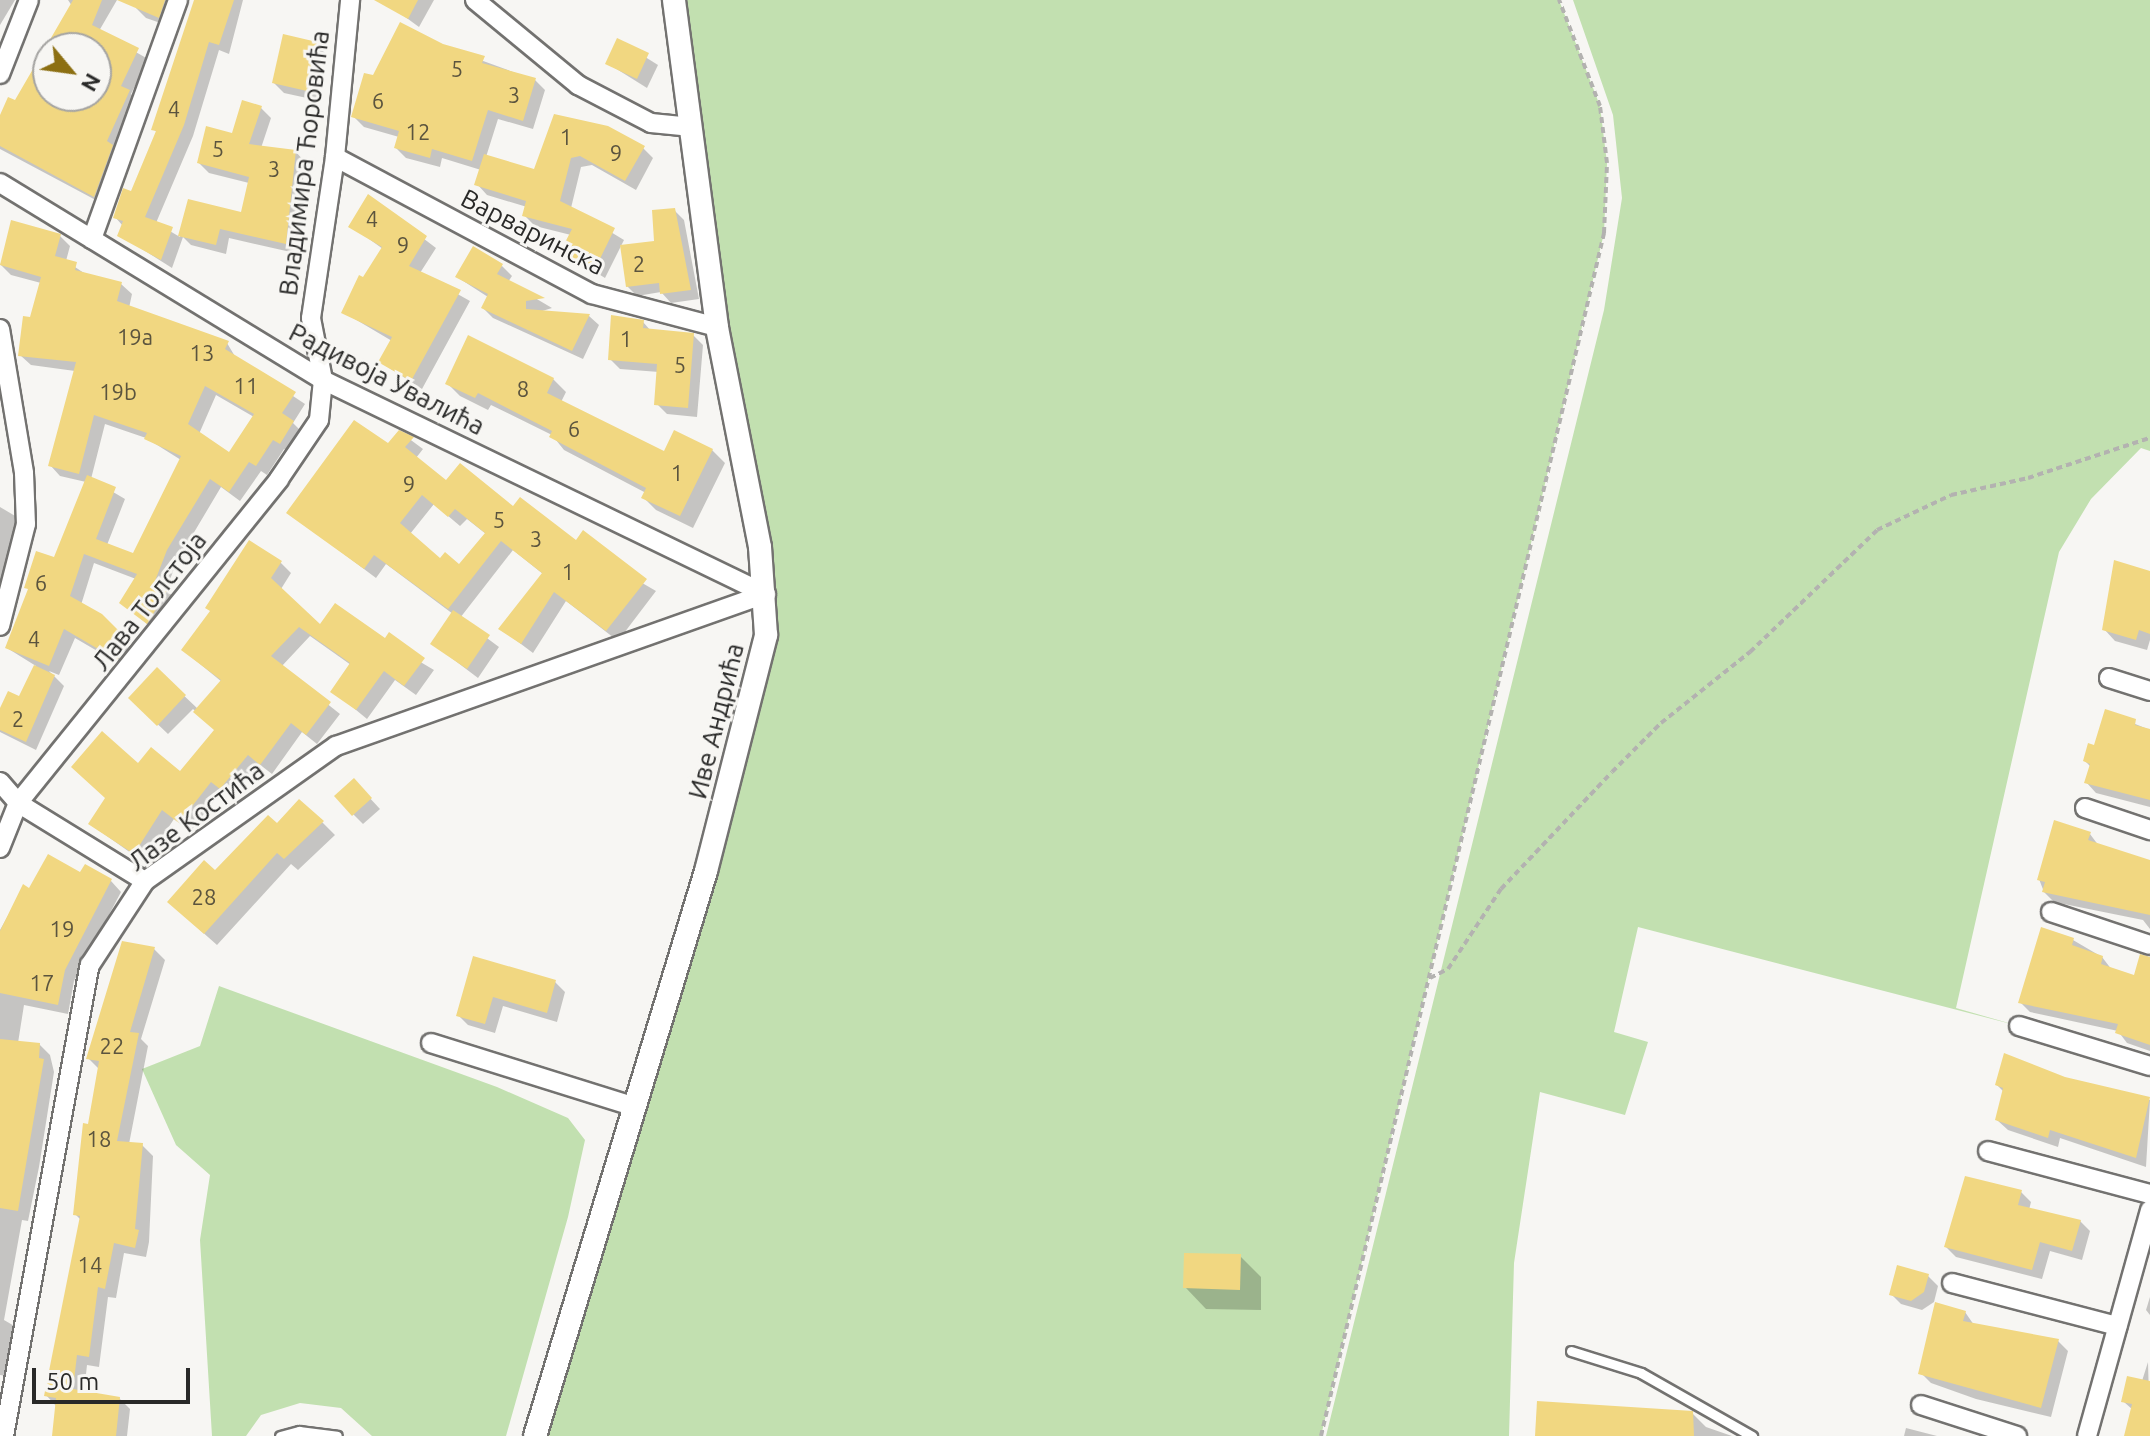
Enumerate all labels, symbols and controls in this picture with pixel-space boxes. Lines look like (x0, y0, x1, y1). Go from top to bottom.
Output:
street label: Владимира Ћоровића (272, 28, 336, 298)
north arrow (32, 32, 112, 112)
house number: 5 (451, 56, 463, 82)
text: N (77, 70, 107, 96)
house number: 3 (508, 82, 520, 108)
house number: 6 (372, 88, 384, 114)
house number: 4 (168, 96, 180, 122)
house number: 12 (406, 119, 430, 145)
house number: 1 (560, 124, 572, 150)
house number: 5 (212, 136, 224, 162)
house number: 9 (610, 140, 622, 166)
house number: 3 (268, 156, 280, 182)
street label: Варваринска (456, 182, 610, 282)
house number: 4 (366, 206, 378, 232)
house number: 9 (397, 232, 409, 258)
house number: 2 (633, 251, 645, 277)
street label: Радивоја Увалића (284, 316, 490, 442)
house number: 19a (117, 324, 153, 350)
house number: 1 (620, 326, 632, 352)
house number: 13 (190, 340, 214, 366)
house number: 5 (674, 352, 686, 378)
house number: 11 (234, 373, 258, 399)
house number: 8 (517, 376, 529, 402)
house number: 19b (99, 379, 137, 405)
house number: 6 (568, 416, 580, 442)
house number: 1 (671, 460, 683, 486)
house number: 9 (403, 471, 415, 497)
house number: 5 (493, 507, 505, 533)
street label: Лава Толстоја (85, 525, 213, 677)
house number: 3 (530, 526, 542, 552)
house number: 1 (562, 559, 574, 585)
house number: 6 (35, 570, 47, 596)
house number: 4 (28, 626, 40, 652)
street label: Иве Андрића (682, 640, 750, 802)
house number: 2 (12, 706, 24, 732)
street label: Лазе Костића (122, 755, 270, 877)
house number: 28 (192, 884, 216, 910)
house number: 19 (50, 916, 74, 942)
house number: 17 (30, 970, 54, 996)
house number: 22 (100, 1033, 124, 1059)
house number: 18 (87, 1126, 111, 1152)
house number: 14 (78, 1252, 102, 1278)
scale bar (36, 1352, 194, 1402)
text: 50 m (46, 1368, 99, 1395)

